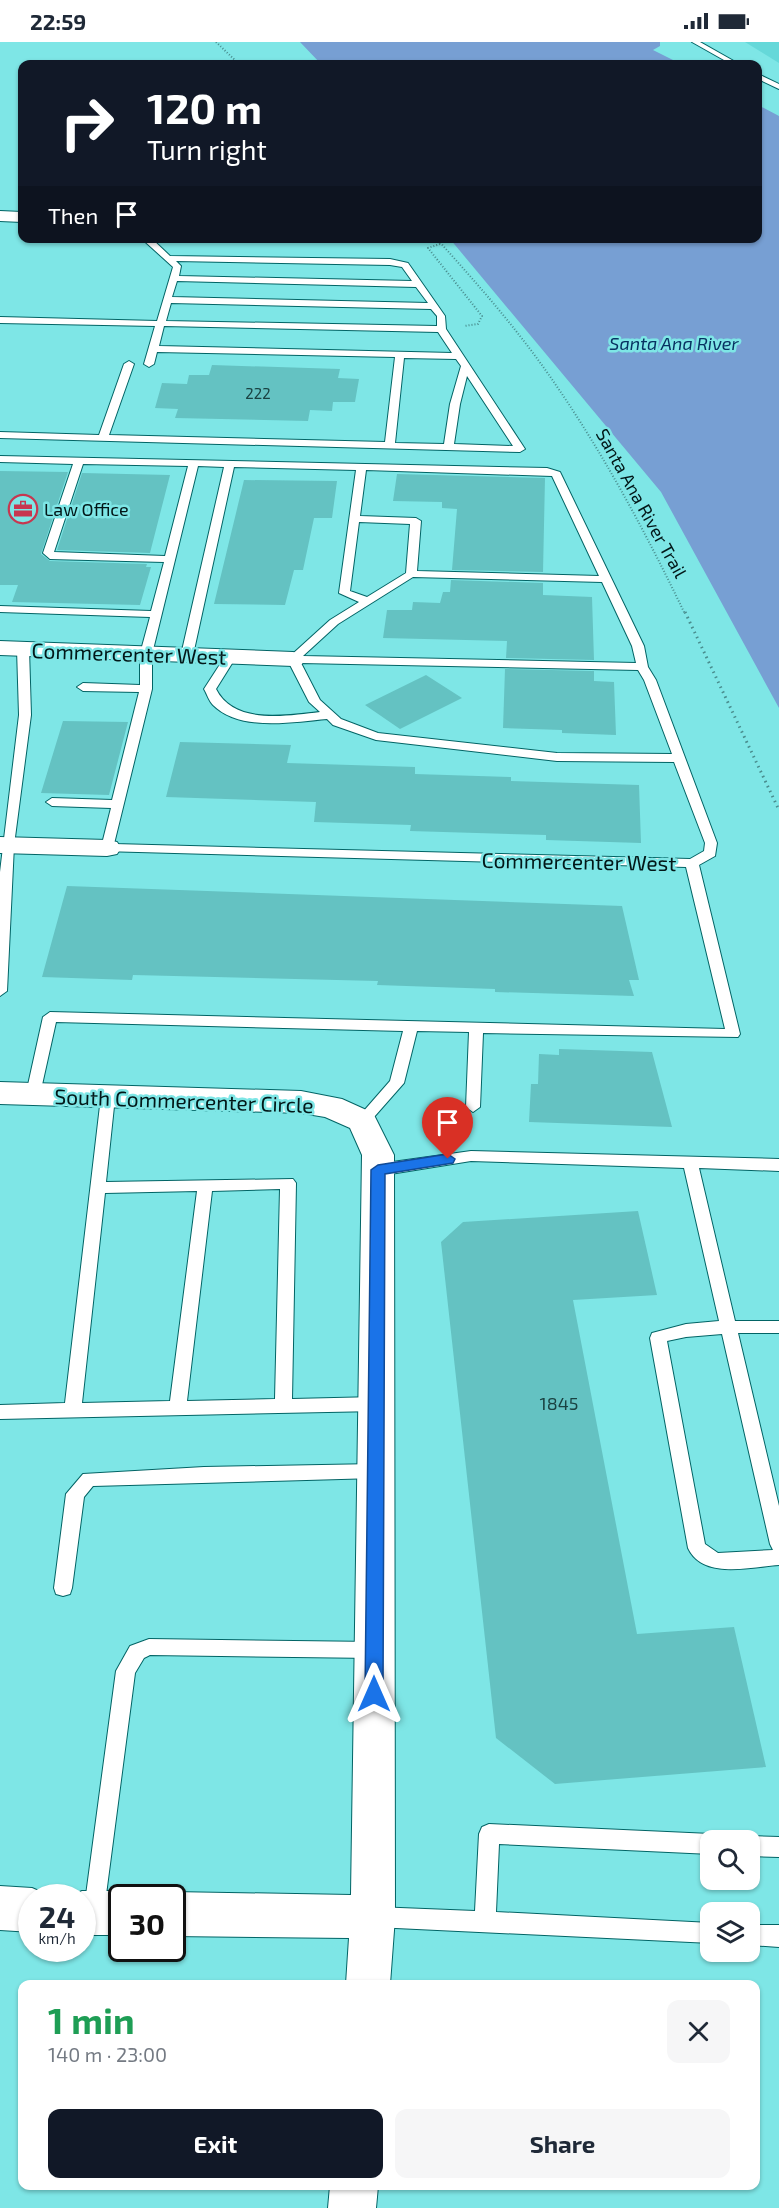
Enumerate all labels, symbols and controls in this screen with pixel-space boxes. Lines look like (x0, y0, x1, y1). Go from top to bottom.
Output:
text: 22:59 (30, 8, 86, 34)
text: 120 m (147, 82, 262, 132)
icon: right (48, 84, 126, 162)
text: Turn right (147, 133, 267, 165)
icon: arrive (110, 198, 143, 231)
text: Then (48, 202, 98, 228)
water label: Santa Ana River (609, 332, 739, 354)
house number: 222 (245, 384, 271, 402)
street label: Santa Ana River Trail (592, 425, 692, 582)
office icon: Law Office (7, 493, 39, 525)
place label: Law Office (44, 498, 129, 520)
street label: Commercenter West (31, 637, 227, 669)
street label: Commercenter West (481, 847, 677, 875)
street label: South Commercenter Circle (54, 1083, 314, 1117)
pin (422, 1097, 473, 1159)
icon: arrive (431, 1106, 464, 1139)
house number: 1845 (540, 1392, 578, 1414)
position arrow (342, 1662, 406, 1726)
map controls (700, 1830, 760, 1962)
button: search (700, 1830, 760, 1890)
speed limit sign: 30 (108, 1884, 186, 1962)
text: 24 (39, 1898, 75, 1934)
button: layers (700, 1902, 760, 1962)
text: km/h (38, 1929, 76, 1947)
text: 1 min (48, 1998, 135, 2041)
button: close (667, 2000, 730, 2063)
text: 140 m · 23:00 (48, 2042, 167, 2066)
button: Exit (48, 2109, 383, 2178)
button: Share (395, 2109, 730, 2178)

